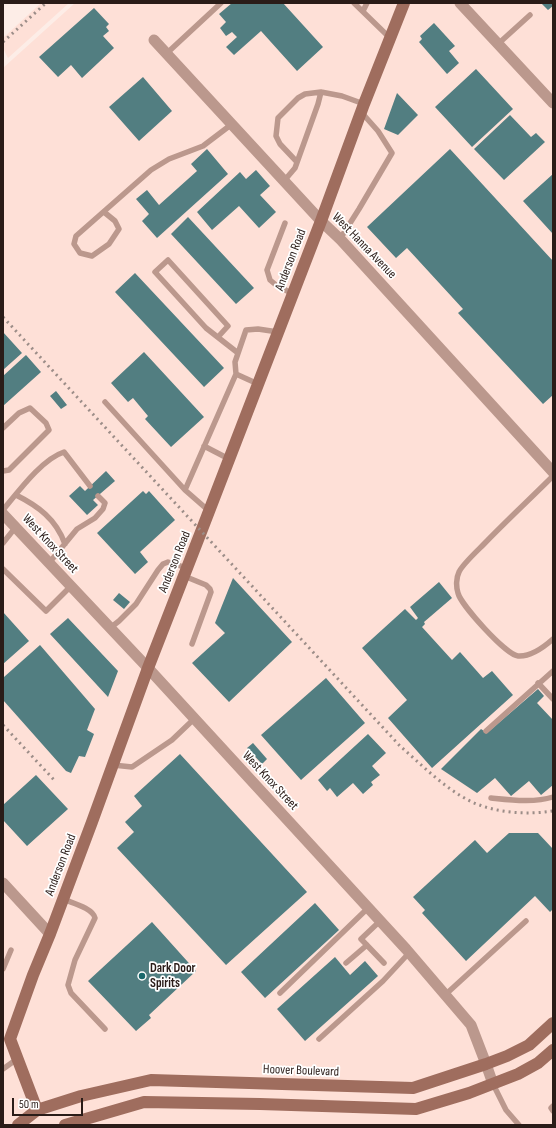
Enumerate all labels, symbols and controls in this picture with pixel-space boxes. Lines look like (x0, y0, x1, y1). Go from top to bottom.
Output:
street label: West Hanna Avenue (329, 210, 399, 282)
street label: Anderson Road (272, 227, 310, 293)
street label: West Knox Street (19, 511, 81, 577)
street label: Anderson Road (156, 529, 194, 595)
street label: West Knox Street (239, 748, 301, 814)
street label: Anderson Road (42, 832, 80, 898)
place label: Dark Door Spirits (150, 961, 196, 992)
marker: Dark Door Spirits (137, 971, 147, 981)
street label: Hoover Boulevard (263, 1062, 339, 1080)
scale bar (14, 1090, 85, 1116)
text: 50 m (19, 1097, 39, 1112)

